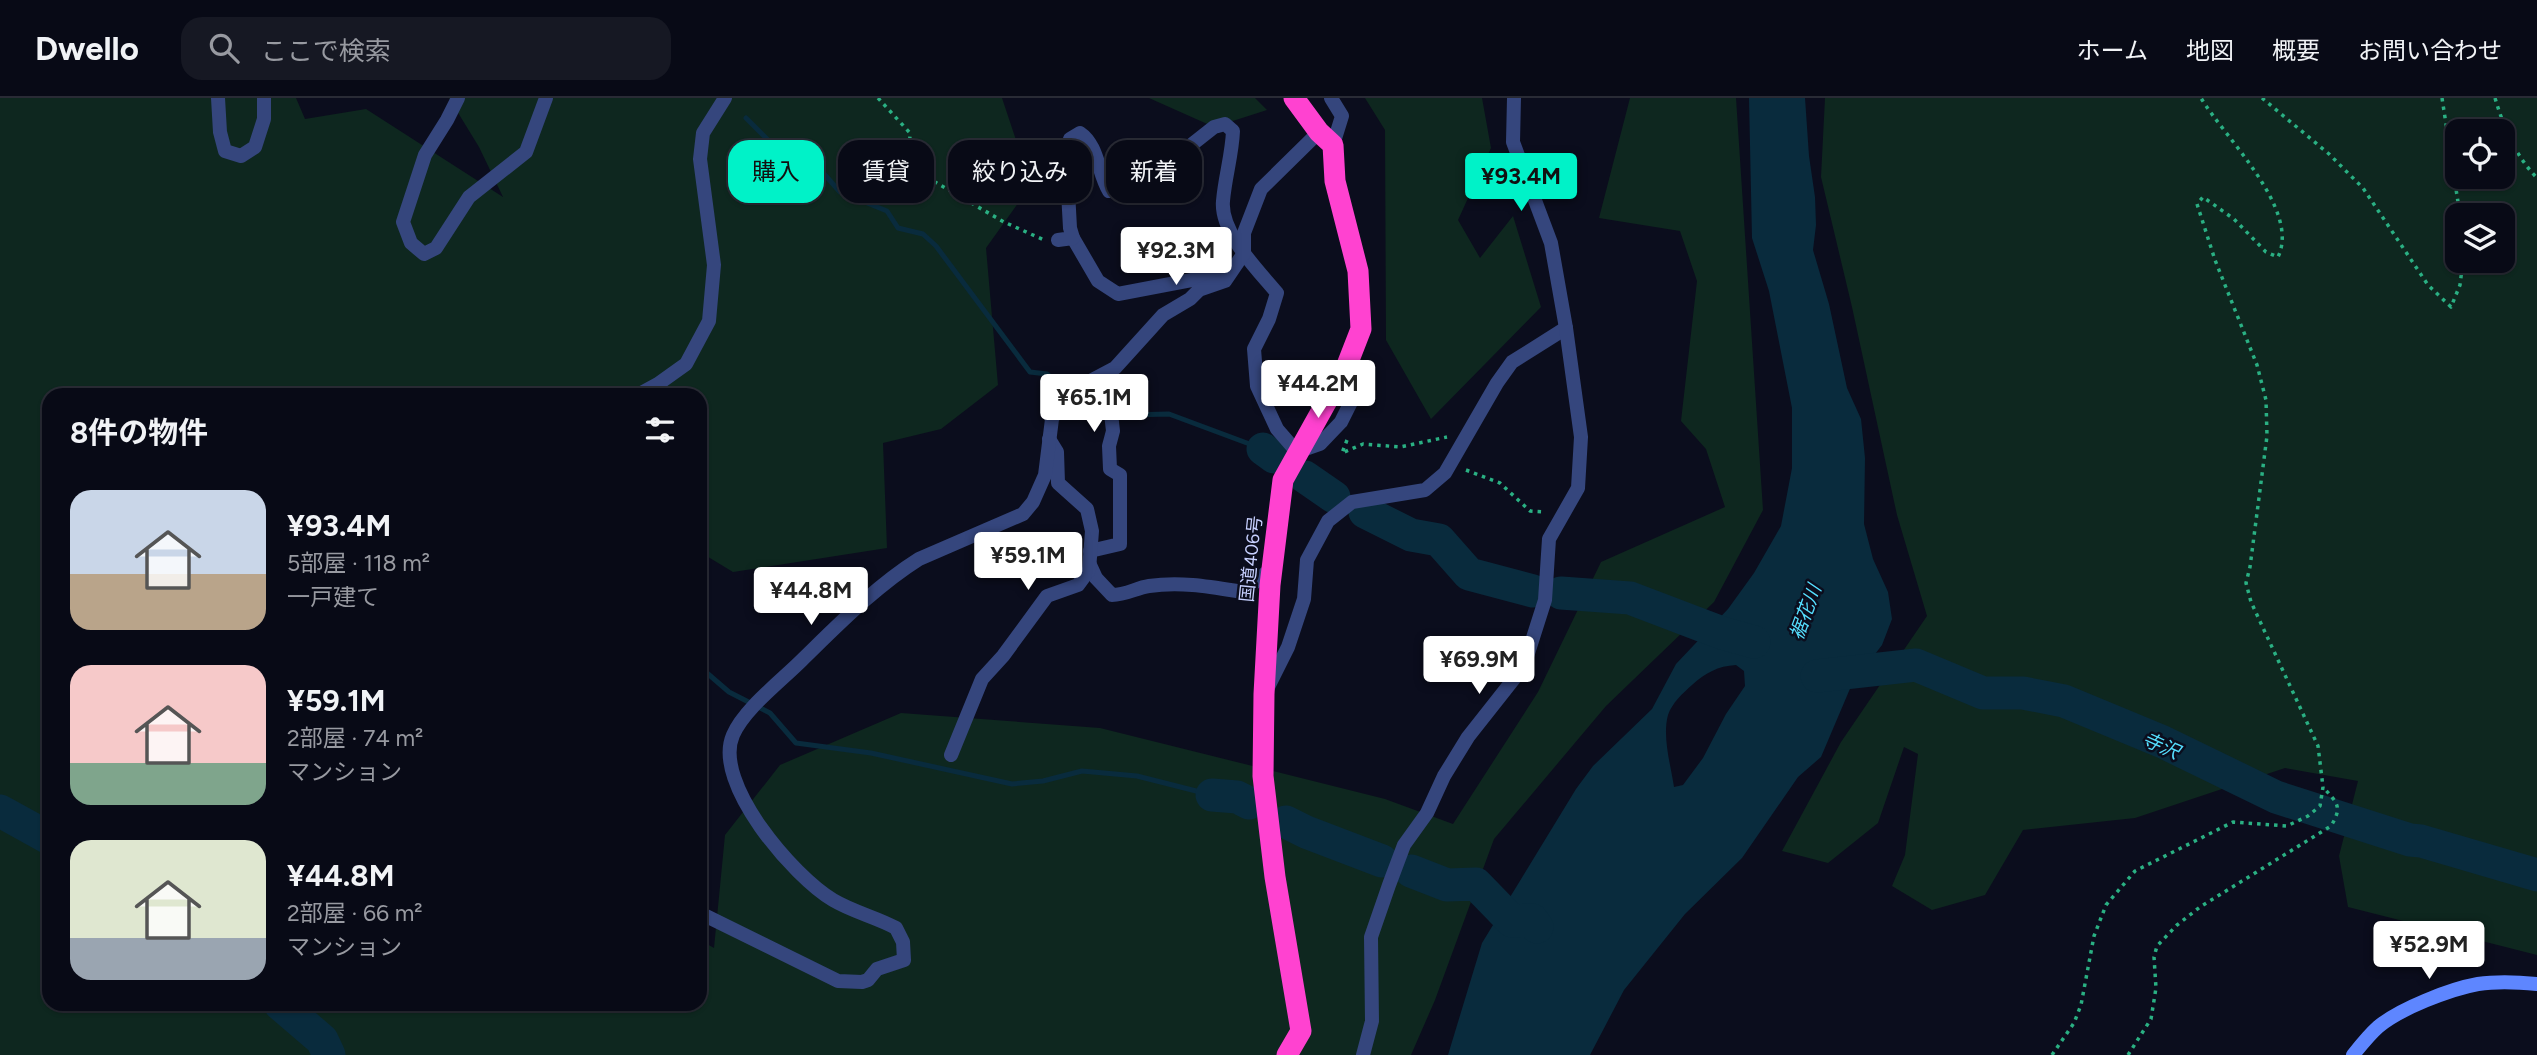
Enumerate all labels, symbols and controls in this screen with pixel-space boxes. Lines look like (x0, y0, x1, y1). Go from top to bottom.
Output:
search box (181, 17, 671, 80)
text: Dwello (35, 29, 139, 68)
icon: search (205, 29, 243, 67)
text: ここで検索 (261, 35, 391, 67)
text: ホーム (2077, 36, 2148, 65)
text: 地図 (2186, 36, 2234, 65)
text: 概要 (2272, 36, 2320, 65)
text: お問い合わせ (2358, 36, 2502, 65)
map controls (2445, 119, 2515, 273)
button: locate (2445, 119, 2515, 189)
chip: 購入 (728, 140, 824, 203)
chip: 賃貸 (838, 140, 934, 203)
chip: 絞り込み (948, 140, 1092, 203)
chip: 新着 (1106, 140, 1202, 203)
pin: ¥93.4M (1464, 153, 1578, 213)
text: ¥93.4M (1481, 162, 1561, 190)
button: layers (2445, 203, 2515, 273)
pin: ¥92.3M (1119, 228, 1233, 287)
text: ¥92.3M (1137, 236, 1215, 264)
pin: ¥44.2M (1261, 360, 1375, 420)
text: ¥44.2M (1277, 369, 1359, 397)
pin: ¥65.1M (1037, 374, 1151, 434)
text: ¥65.1M (1056, 383, 1132, 411)
icon: filters (641, 411, 679, 449)
text: 8件の物件 (70, 414, 208, 451)
text: ¥93.4M (287, 507, 391, 544)
street label: 国道406号 (1236, 515, 1266, 603)
icon: home (126, 518, 210, 602)
pin: ¥59.1M (971, 532, 1085, 592)
text: ¥59.1M (990, 541, 1066, 569)
text: 5部屋 · 118 m² (287, 549, 430, 577)
pin: ¥44.8M (754, 568, 868, 627)
text: ¥44.8M (770, 576, 852, 604)
water label: 裾花川 (1785, 580, 1827, 643)
text: 一戸建て (287, 583, 379, 611)
pin: ¥69.9M (1422, 636, 1536, 696)
text: ¥69.9M (1439, 645, 1519, 673)
text: ¥59.1M (287, 682, 386, 719)
icon: home (126, 693, 210, 777)
text: 2部屋 · 74 m² (287, 724, 423, 752)
water label: 寺沢 (2139, 727, 2186, 765)
text: マンション (287, 758, 402, 786)
text: ¥44.8M (287, 857, 394, 894)
icon: home (126, 868, 210, 952)
text: 2部屋 · 66 m² (287, 899, 423, 927)
pin: ¥52.9M (2372, 922, 2486, 981)
text: ¥52.9M (2389, 930, 2469, 958)
text: マンション (287, 933, 402, 961)

